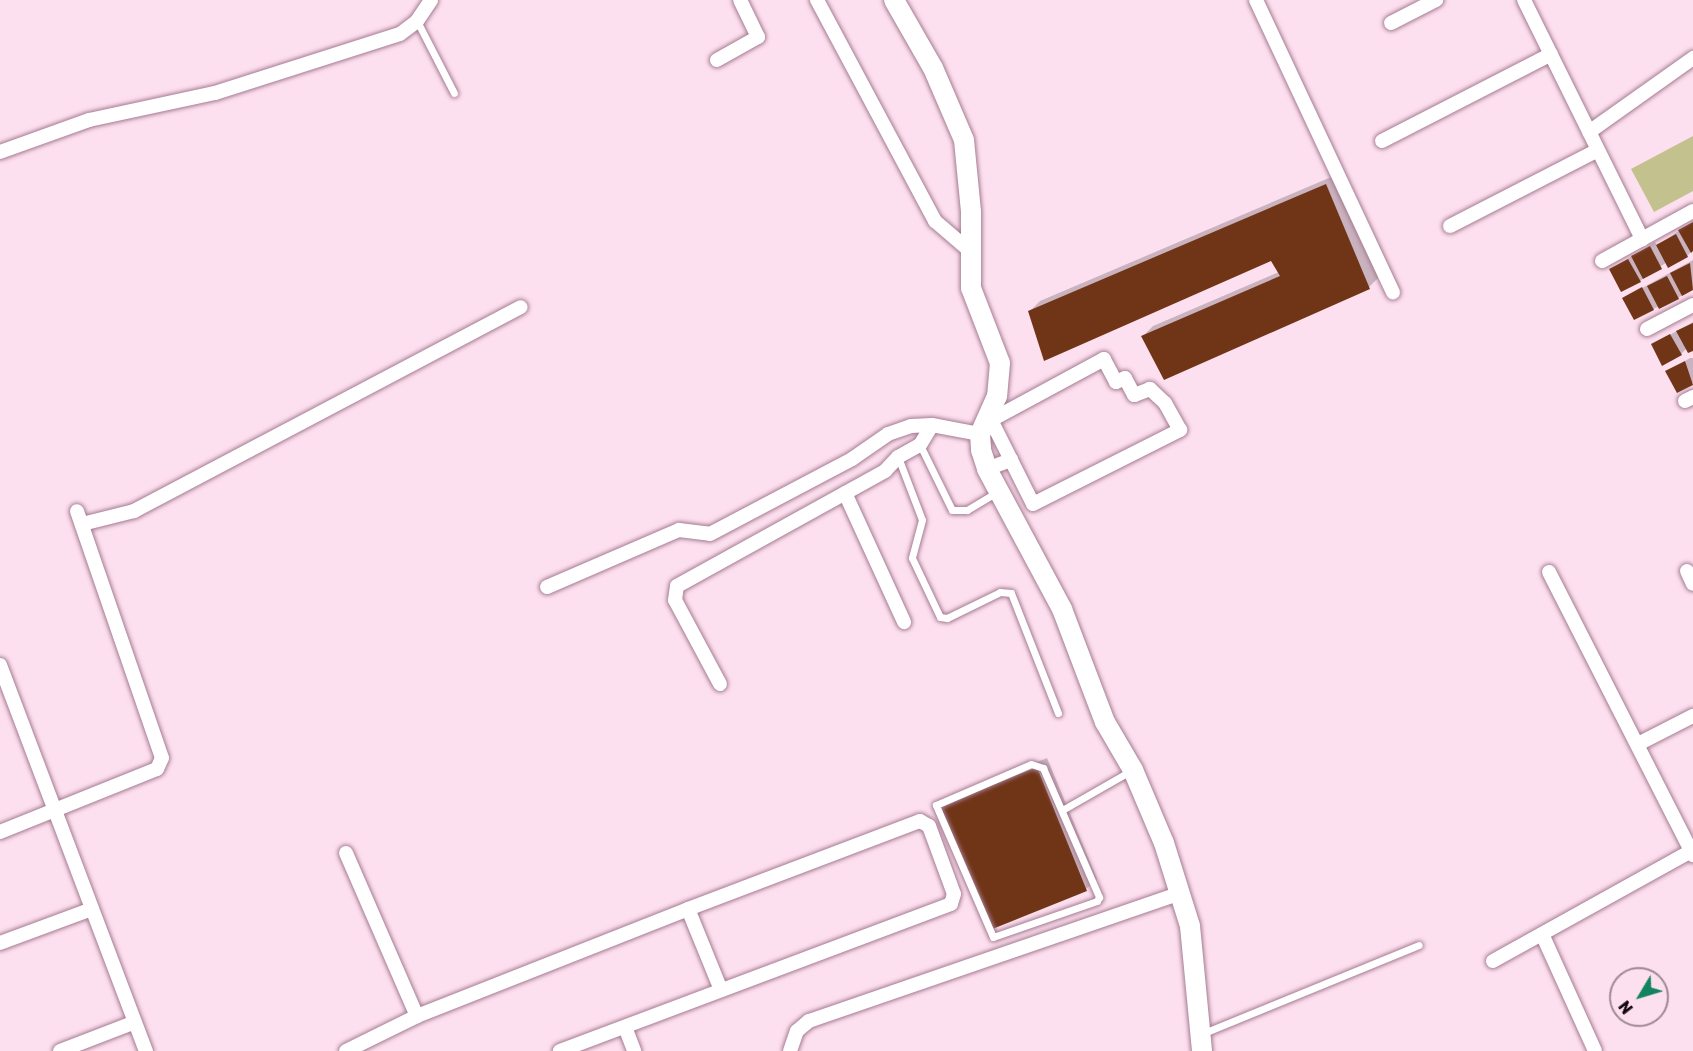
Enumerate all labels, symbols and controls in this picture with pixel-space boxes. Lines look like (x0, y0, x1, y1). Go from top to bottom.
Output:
north arrow (1609, 967, 1669, 1027)
text: N (1615, 997, 1637, 1018)

